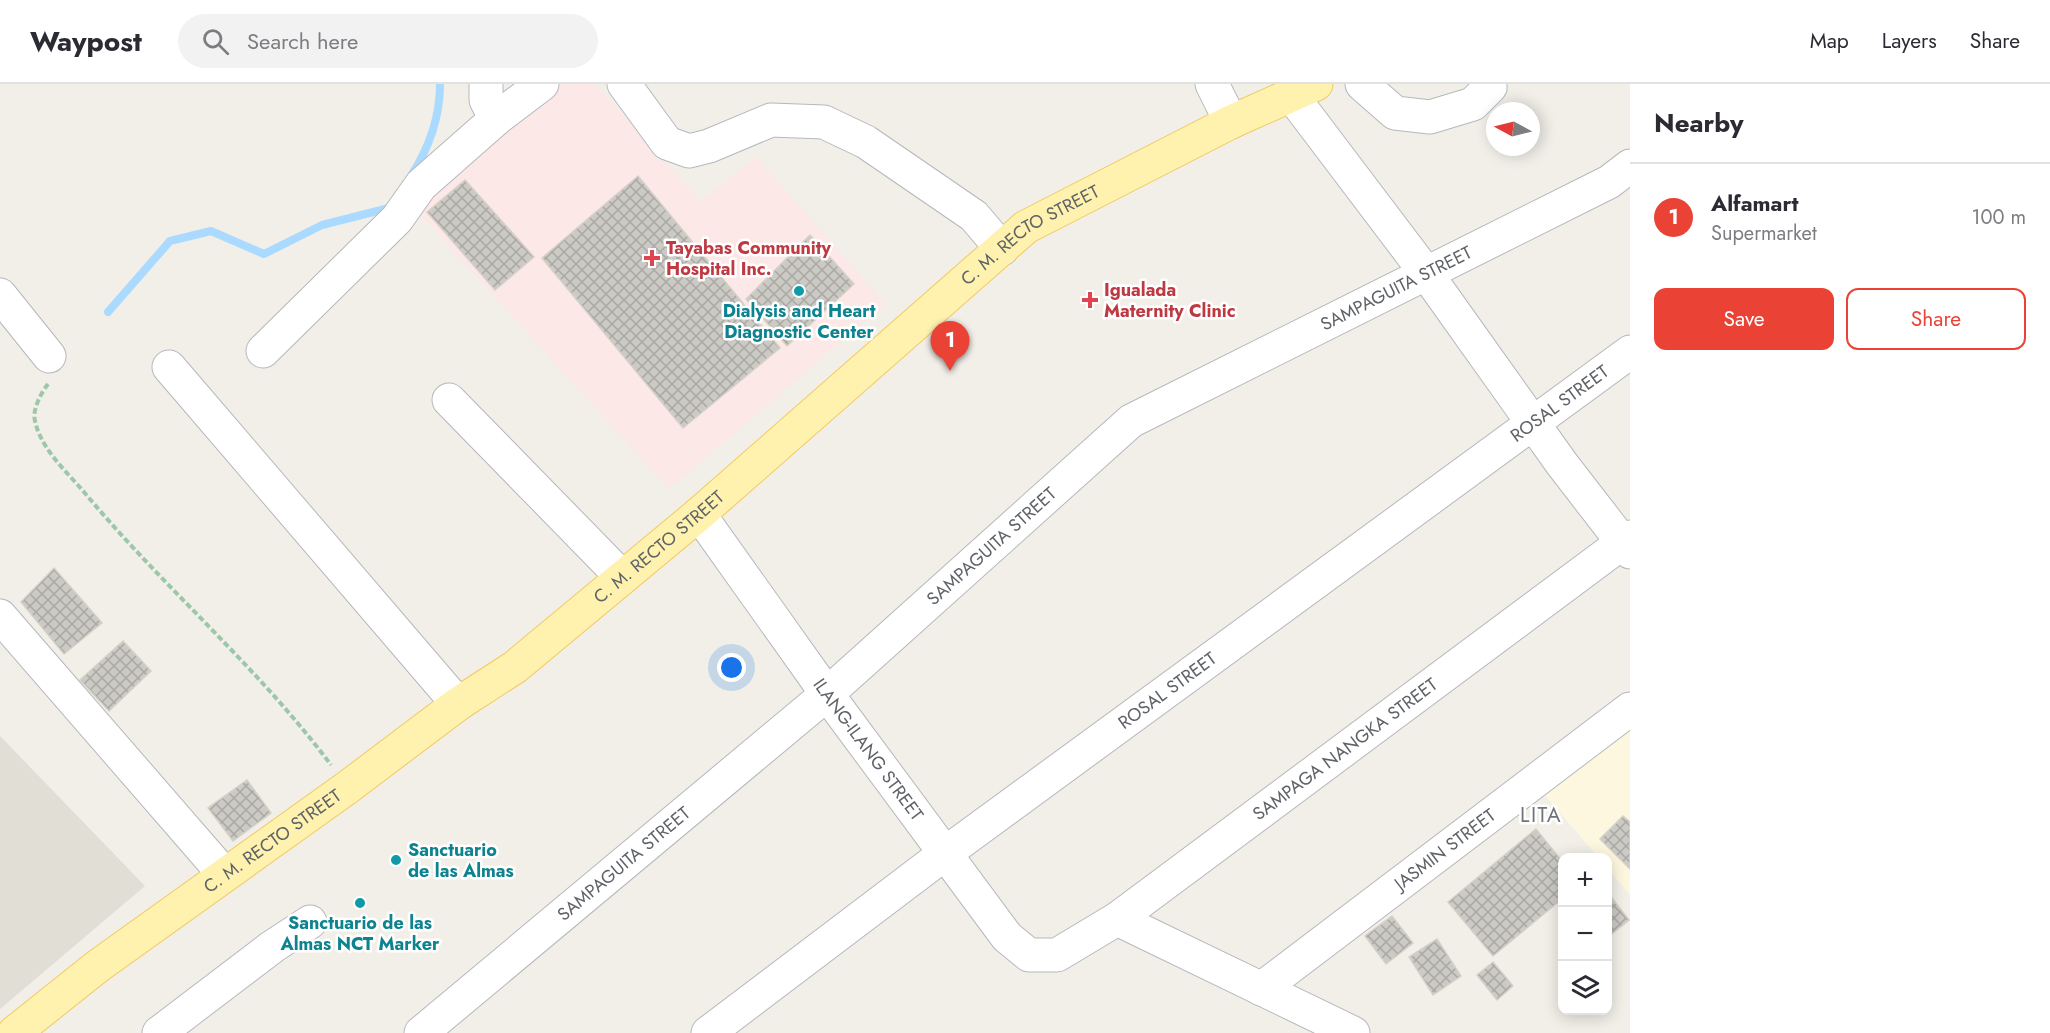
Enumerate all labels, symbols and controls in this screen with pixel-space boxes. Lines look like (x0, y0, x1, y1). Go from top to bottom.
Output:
search box (178, 14, 598, 68)
text: Waypost (30, 21, 142, 62)
icon: search (199, 25, 232, 58)
text: Search here (247, 25, 358, 57)
text: Map (1810, 26, 1849, 56)
text: Layers (1882, 26, 1937, 56)
text: Share (1970, 26, 2020, 56)
north arrow (1486, 102, 1540, 156)
text: Nearby (1654, 104, 1743, 142)
street label: C. M. RECTO STREET (955, 178, 1104, 291)
text: Alfamart (1711, 187, 1798, 219)
text: 1 (1668, 203, 1679, 232)
text: 100 m (1971, 203, 2026, 232)
text: Supermarket (1711, 219, 1817, 248)
place label: Tayabas Community Hospital Inc. (666, 235, 832, 282)
street label: SAMPAGUITA STREET (1316, 239, 1477, 337)
marker: Tayabas Community Hospital Inc. (643, 249, 661, 267)
place label: Igualada Maternity Clinic (1104, 277, 1236, 324)
marker: Dialysis and Heart Diagnostic Center (792, 284, 806, 298)
button: Save (1654, 288, 1834, 350)
button: Share (1846, 288, 2026, 350)
marker: Igualada Maternity Clinic (1081, 291, 1099, 309)
place label: Dialysis and Heart Diagnostic Center (723, 298, 876, 345)
pin: 1 (930, 322, 970, 371)
street label: ROSAL STREET (1505, 358, 1615, 448)
street label: SAMPAGUITA STREET (921, 481, 1063, 612)
street label: C. M. RECTO STREET (588, 484, 731, 610)
street label: ROSAL STREET (1113, 645, 1222, 735)
your location (717, 653, 746, 682)
street label: SAMPAGA NANGKA STREET (1247, 671, 1443, 827)
street label: ILANG-ILANG STREET (807, 673, 930, 827)
street label: C. M. RECTO STREET (198, 783, 347, 899)
street label: SAMPAGUITA STREET (551, 800, 696, 927)
district label: LITA (1520, 800, 1562, 830)
street label: JASMIN STREET (1387, 802, 1502, 898)
place label: Sanctuario de las Almas (408, 837, 514, 884)
marker: Sanctuario de las Almas (389, 853, 403, 867)
map controls (1558, 853, 1612, 1015)
button: + (1558, 853, 1612, 907)
marker: Sanctuario de las Almas NCT Marker (353, 896, 367, 910)
button: − (1558, 907, 1612, 961)
place label: Sanctuario de las Almas NCT Marker (280, 910, 440, 957)
button: layers (1558, 961, 1612, 1015)

